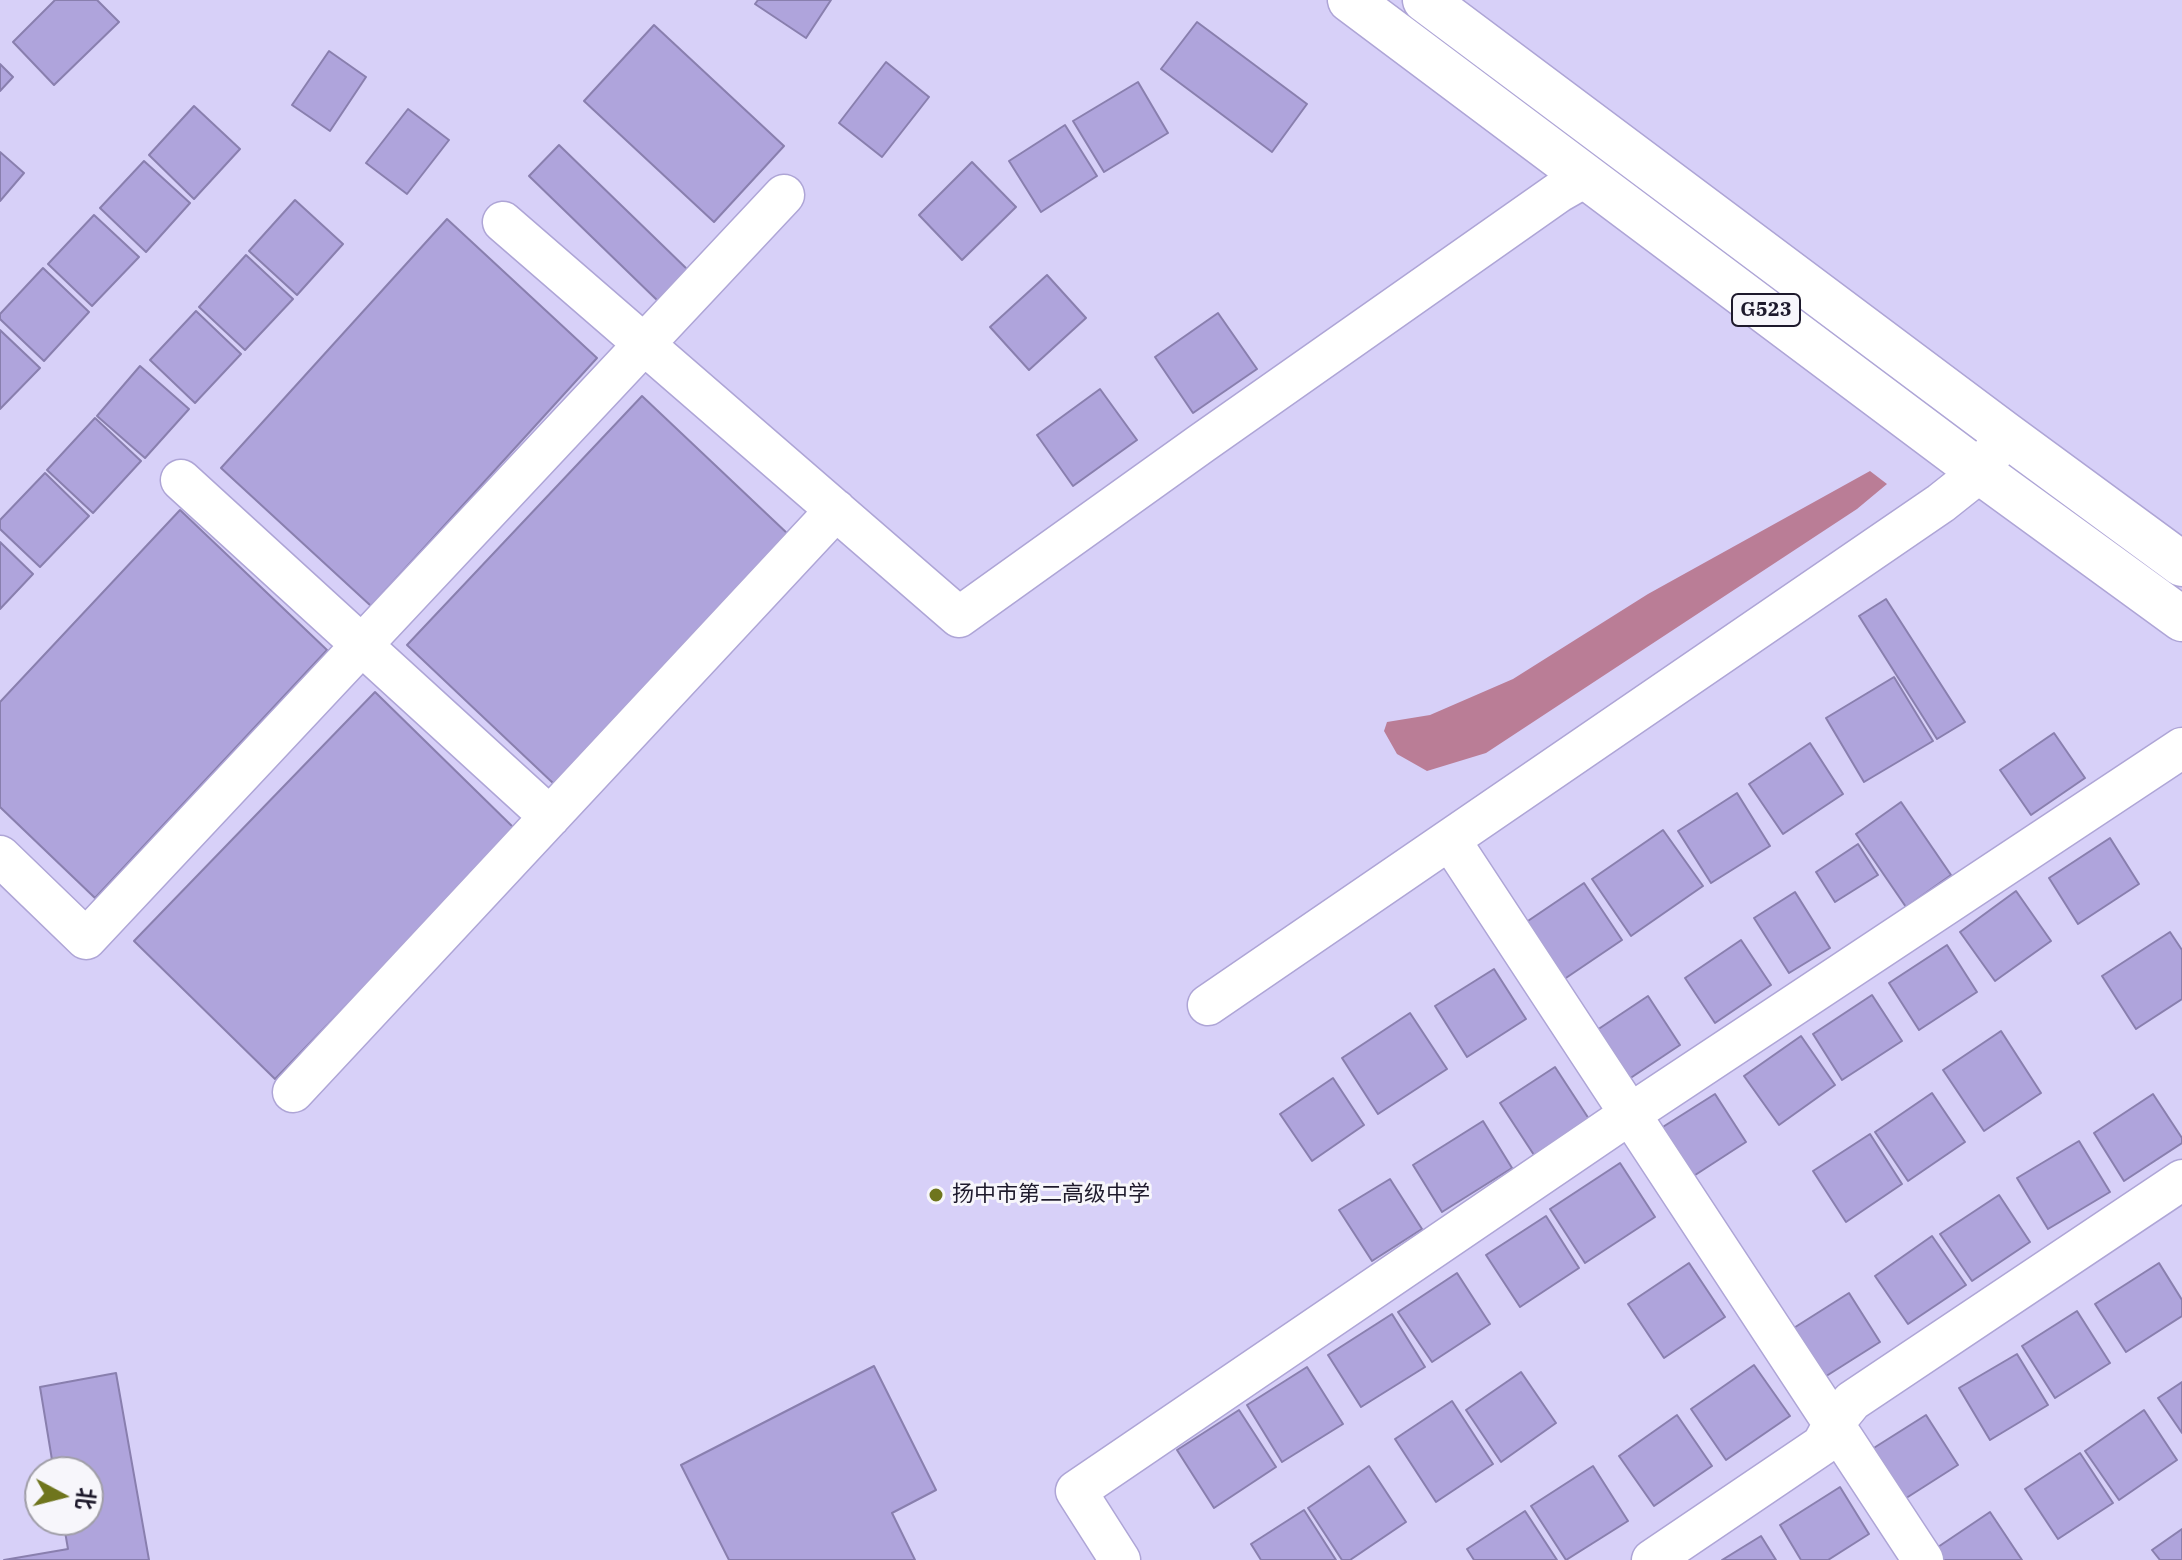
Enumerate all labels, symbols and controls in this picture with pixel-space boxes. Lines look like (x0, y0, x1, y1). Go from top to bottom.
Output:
road number: G523 (1732, 294, 1800, 326)
place label: 扬中市第二高级中学 (952, 1182, 1150, 1208)
marker: 扬中市第二高级中学 (927, 1186, 945, 1204)
north arrow (24, 1456, 104, 1536)
text: 北 (71, 1486, 102, 1511)

